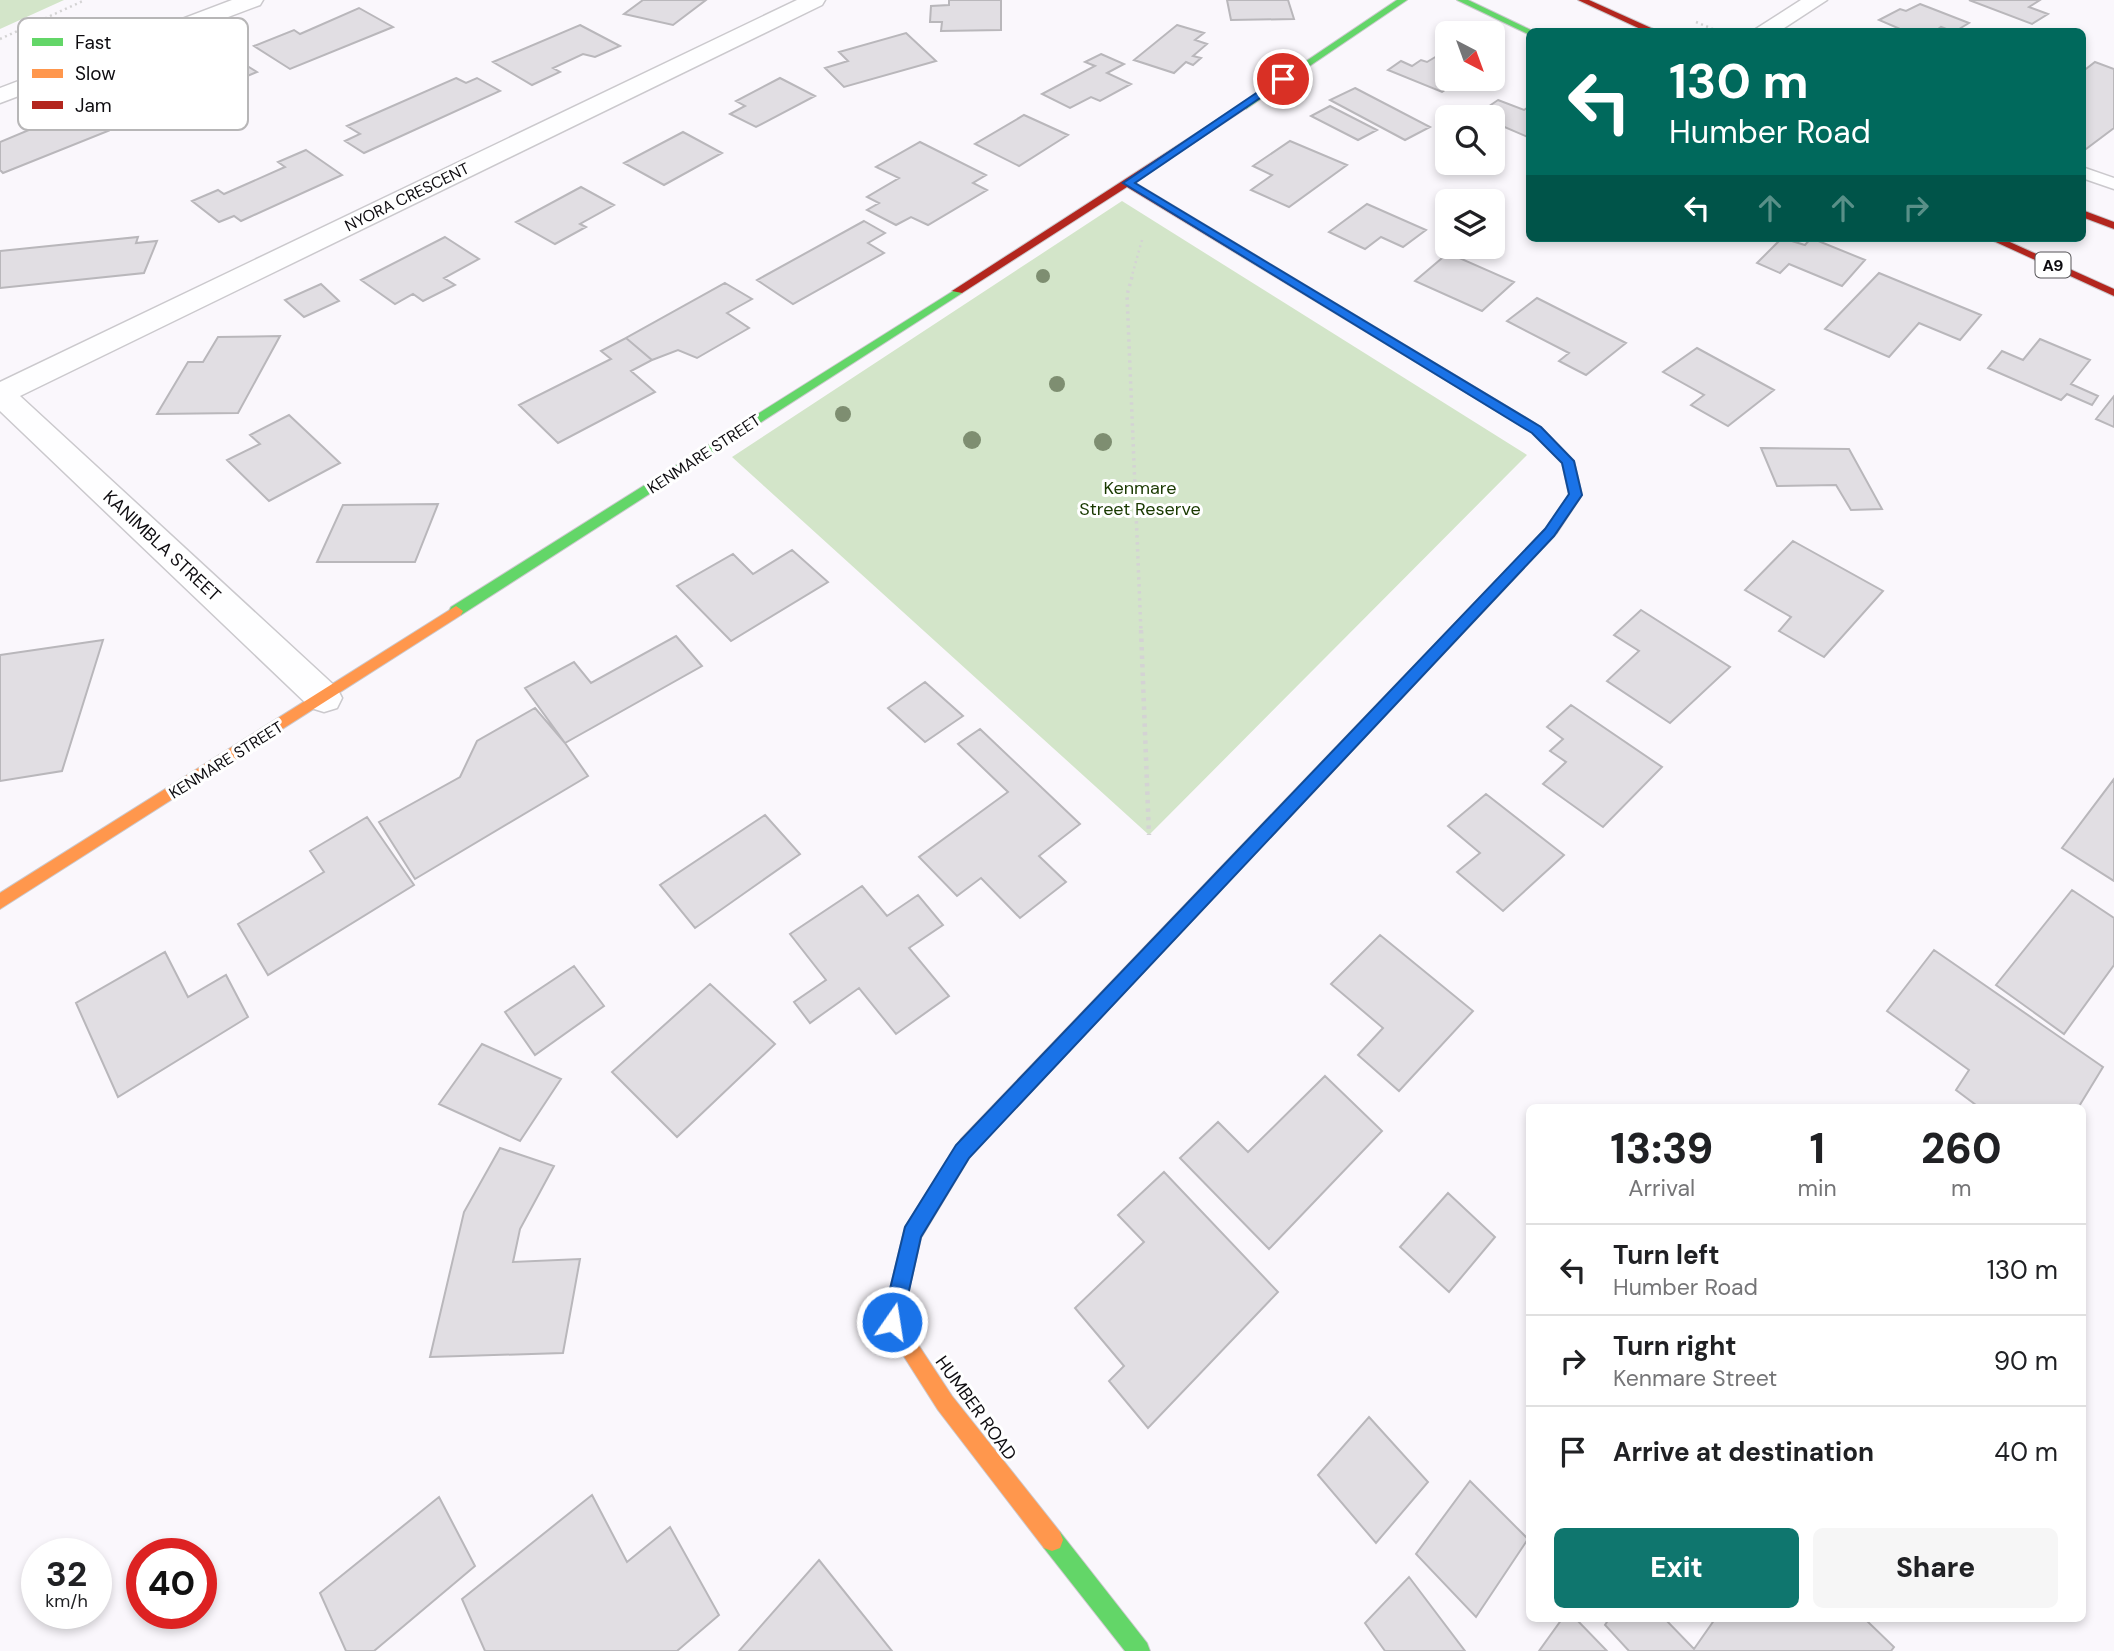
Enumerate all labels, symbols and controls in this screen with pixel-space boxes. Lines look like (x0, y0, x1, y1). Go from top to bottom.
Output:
legend (18, 18, 248, 130)
north arrow (1435, 21, 1505, 91)
map controls (1435, 21, 1505, 259)
text: Fast (75, 30, 111, 55)
pin (1253, 49, 1313, 109)
text: 130 m (1669, 49, 1809, 113)
icon: left (1554, 56, 1645, 147)
icon: arrive (1264, 60, 1302, 98)
text: Slow (75, 61, 116, 86)
text: Jam (75, 93, 112, 118)
button: search (1435, 105, 1505, 175)
text: Humber Road (1669, 111, 1871, 153)
street label: NYORA CRESCENT (341, 158, 473, 236)
button: layers (1435, 189, 1505, 259)
icon: left (1678, 189, 1716, 227)
icon: ahead (1751, 189, 1789, 227)
icon: ahead (1824, 189, 1862, 227)
icon: right (1897, 189, 1935, 227)
road number: A9 (2036, 252, 2070, 278)
street label: KENMARE STREET (643, 410, 765, 498)
park label: Kenmare Street Reserve (1079, 476, 1201, 521)
street label: KANIMBLA STREET (98, 485, 226, 607)
street label: KENMARE STREET (165, 716, 287, 804)
text: 13:39 (1610, 1121, 1713, 1176)
text: 1 (1809, 1121, 1825, 1176)
text: 260 (1921, 1121, 2002, 1176)
text: Arrival (1628, 1173, 1695, 1203)
text: min (1798, 1173, 1837, 1203)
text: m (1951, 1173, 1972, 1203)
text: Turn left (1613, 1238, 1720, 1272)
icon: left (1554, 1251, 1592, 1289)
text: 130 m (1987, 1253, 2058, 1287)
text: Humber Road (1613, 1272, 1758, 1302)
position arrow (855, 1285, 929, 1359)
text: Turn right (1613, 1329, 1737, 1363)
icon: right (1554, 1342, 1592, 1380)
text: 90 m (1994, 1344, 2058, 1378)
street label: HUMBER ROAD (930, 1351, 1022, 1465)
text: Kenmare Street (1613, 1363, 1777, 1393)
icon: arrive (1554, 1433, 1592, 1471)
text: Arrive at destination (1613, 1435, 1874, 1469)
text: 40 m (1994, 1435, 2058, 1469)
button: Exit (1554, 1528, 1799, 1608)
button: Share (1813, 1528, 2058, 1608)
speed limit sign: 40 (126, 1538, 217, 1629)
text: 32 (46, 1551, 87, 1597)
text: km/h (45, 1589, 88, 1613)

